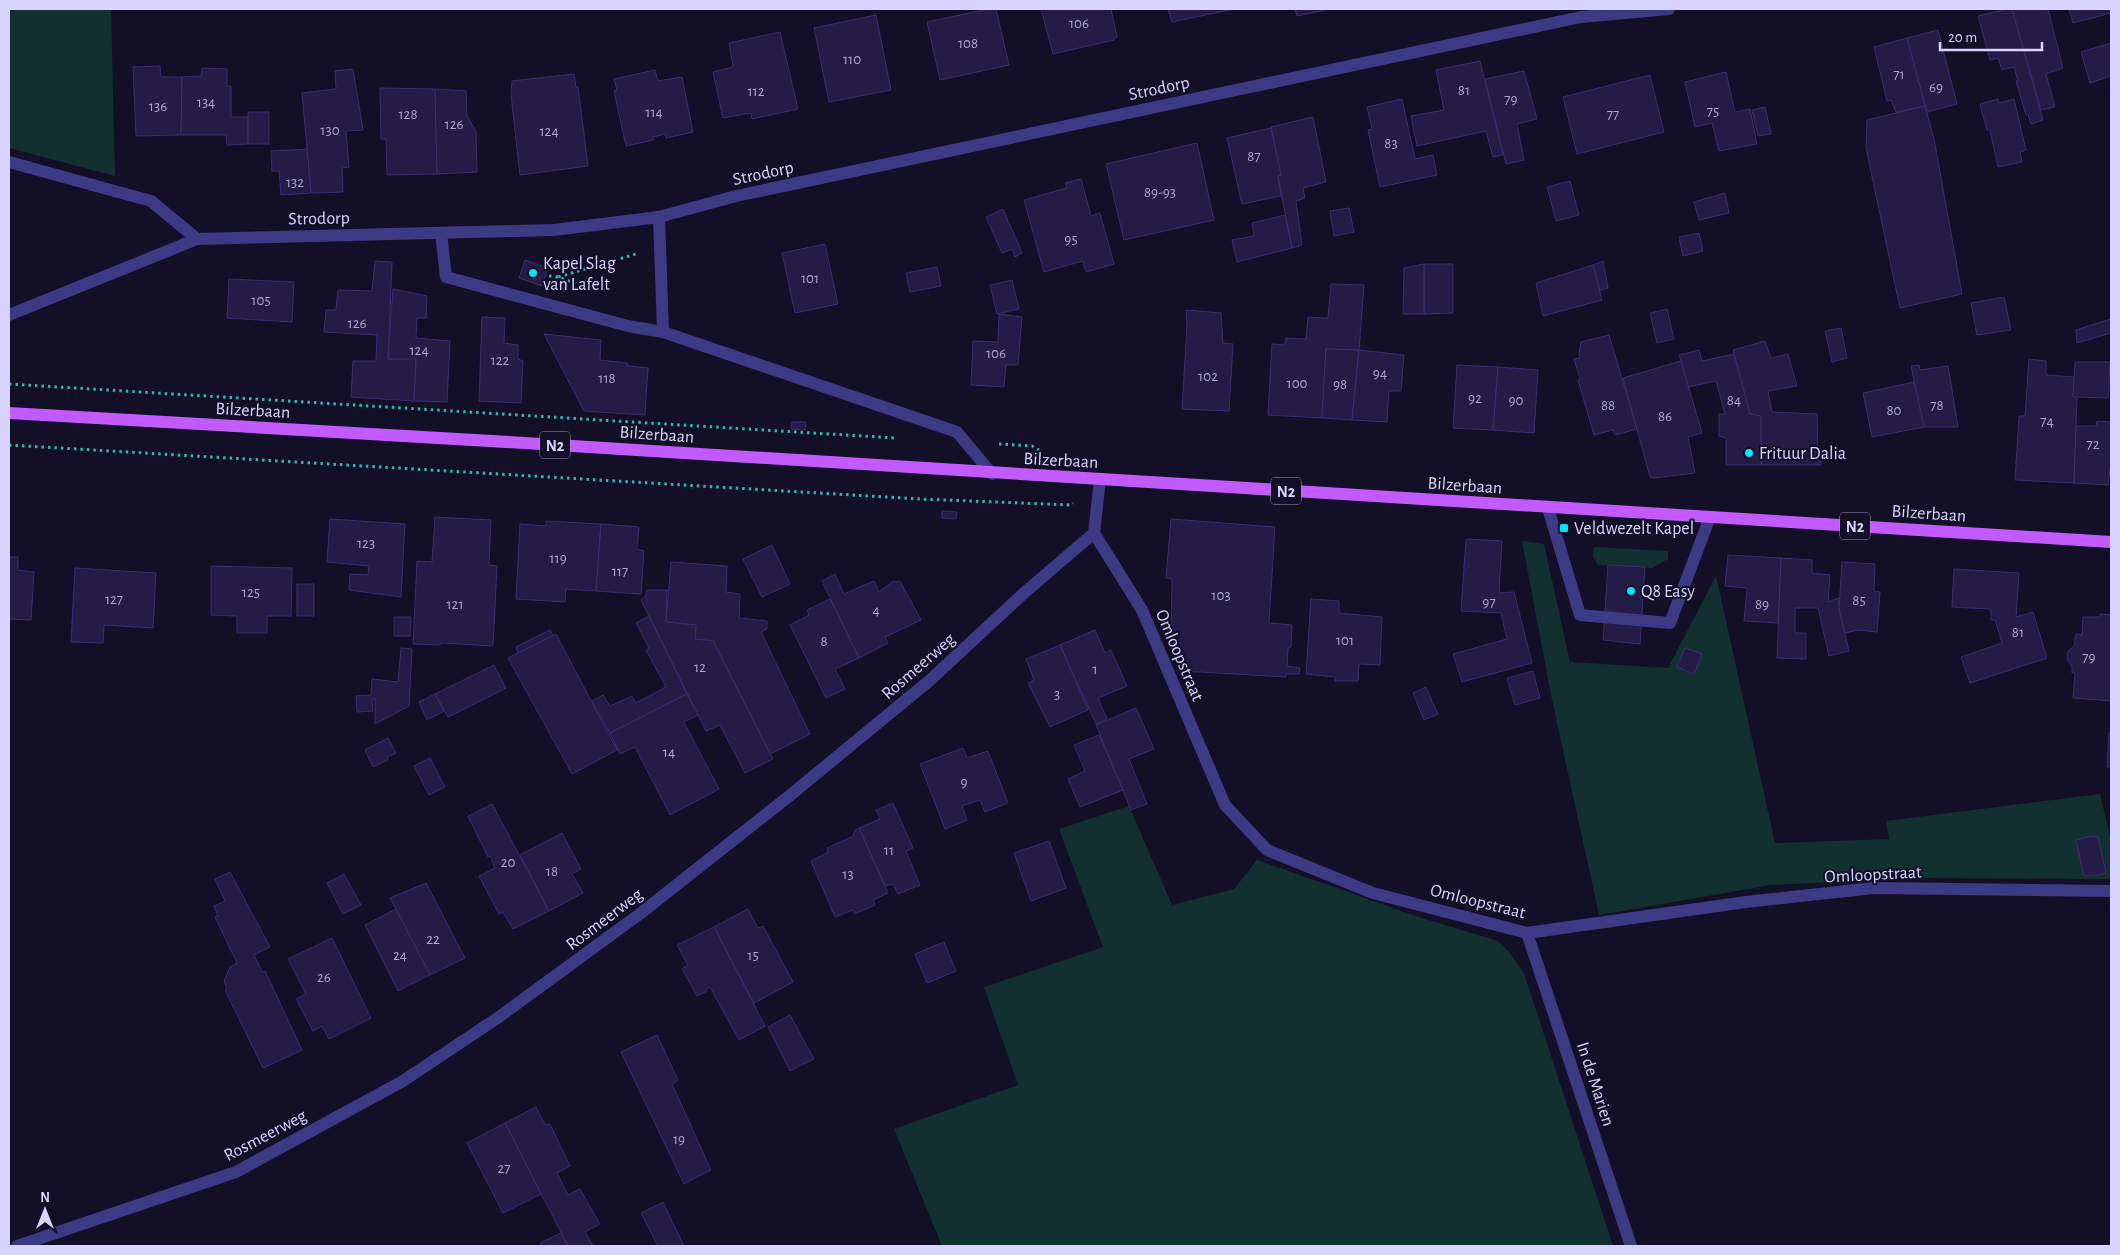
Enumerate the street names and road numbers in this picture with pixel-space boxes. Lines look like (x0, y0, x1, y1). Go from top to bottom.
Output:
street label: Strodorp (1127, 74, 1191, 104)
street label: Strodorp (731, 159, 795, 189)
street label: Strodorp (288, 209, 350, 229)
street label: Bilzerbaan (215, 400, 291, 422)
street label: Bilzerbaan (619, 423, 695, 447)
road number: N2 (540, 432, 570, 458)
street label: Bilzerbaan (1023, 450, 1099, 472)
street label: Bilzerbaan (1427, 474, 1503, 498)
road number: N2 (1271, 478, 1301, 504)
street label: Bilzerbaan (1891, 502, 1967, 526)
road number: N2 (1840, 512, 1870, 540)
street label: Omloopstraat (1152, 607, 1207, 704)
street label: Rosmeerweg (879, 630, 959, 703)
street label: Omloopstraat (1824, 863, 1922, 887)
street label: Omloopstraat (1428, 881, 1527, 923)
street label: Rosmeerweg (563, 885, 646, 954)
street label: In de Marien (1573, 1040, 1617, 1129)
street label: Rosmeerweg (221, 1107, 310, 1165)

